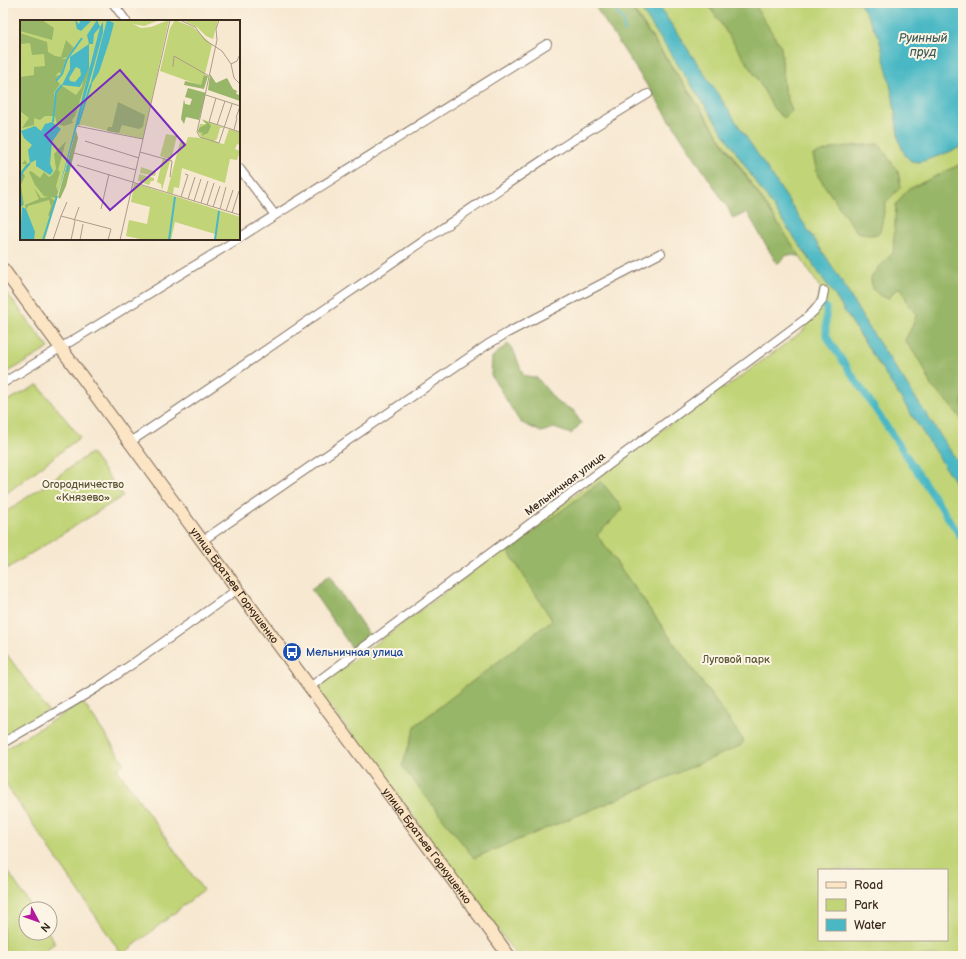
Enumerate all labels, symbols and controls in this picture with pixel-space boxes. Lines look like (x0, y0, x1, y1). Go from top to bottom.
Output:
inset map (20, 20, 240, 240)
water label: Руинный пруд (899, 31, 948, 60)
street label: Мельничная улица (522, 449, 608, 518)
park label: Огородничество «Князево» (42, 478, 124, 504)
street label: улица Братьев Горкушенко (188, 525, 282, 646)
bus stop icon: Мельничная улица (281, 641, 303, 663)
place label: Мельничная улица (306, 646, 404, 659)
park label: Луговой парк (701, 653, 770, 666)
street label: улица Братьев Горкушенко (380, 785, 475, 906)
legend (818, 869, 948, 941)
text: Road (854, 878, 883, 893)
text: Park (854, 898, 878, 913)
north arrow (18, 901, 58, 941)
text: Water (854, 918, 886, 933)
text: N (38, 920, 53, 935)

